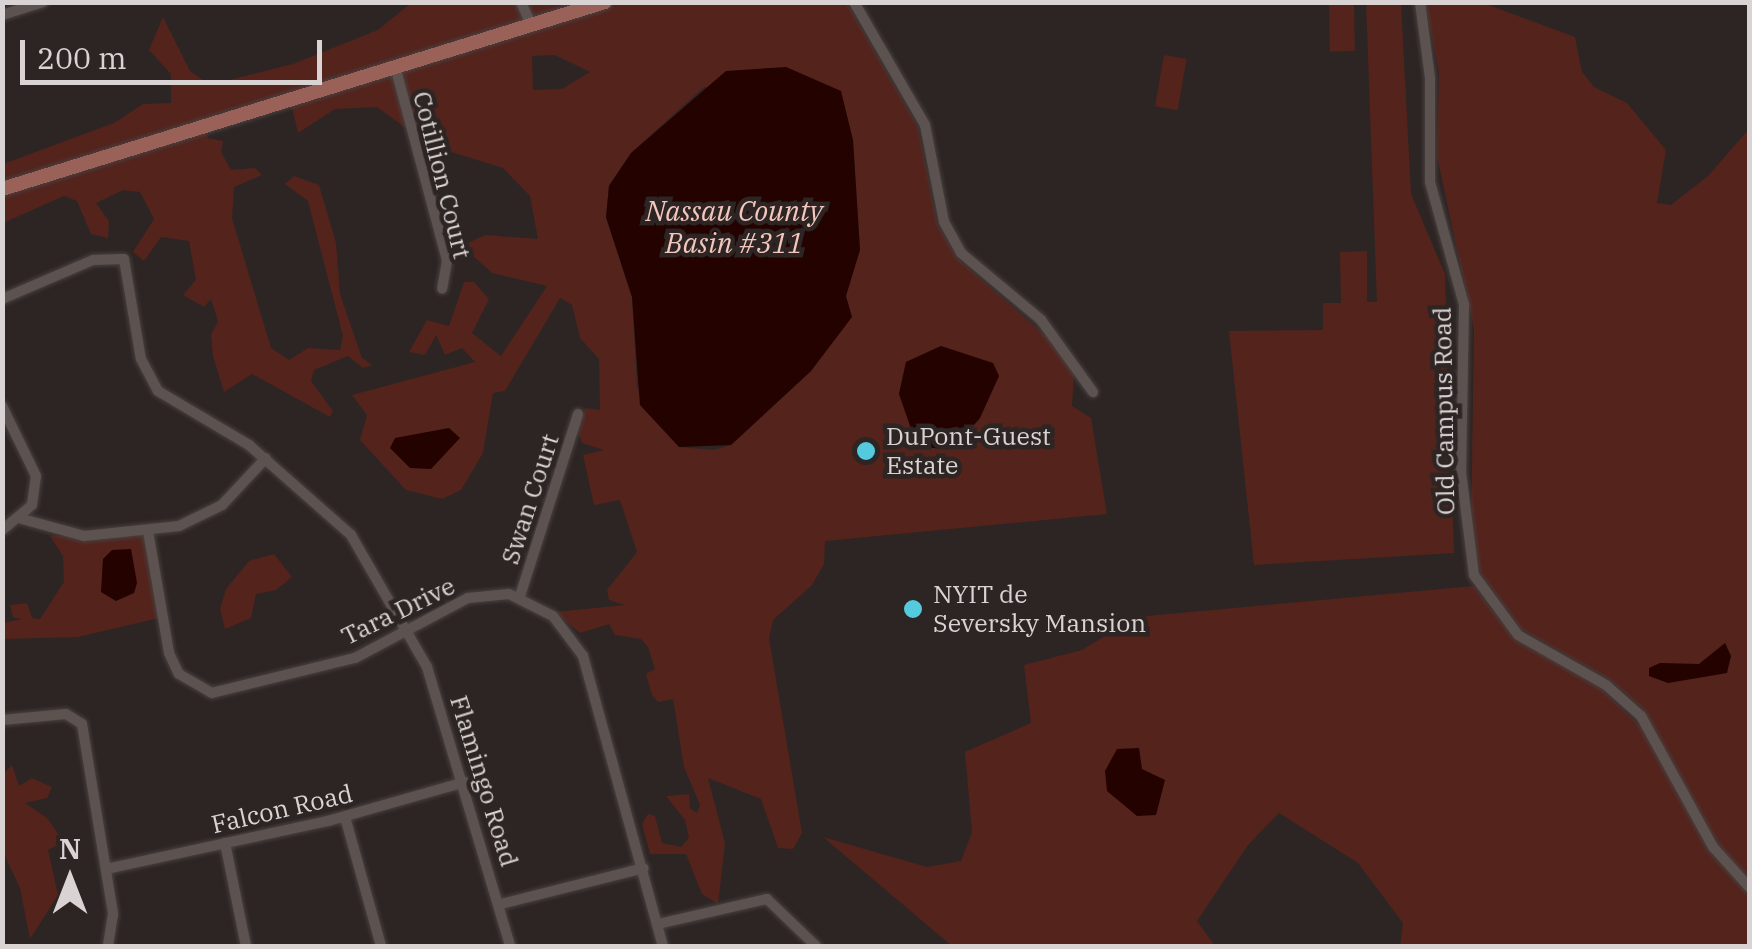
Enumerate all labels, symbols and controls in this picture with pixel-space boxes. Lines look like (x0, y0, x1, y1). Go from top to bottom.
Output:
scale bar (25, 20, 328, 82)
text: 200 m (37, 38, 127, 77)
street label: Cotillion Court (407, 88, 477, 262)
water label: Nassau County Basin #311 (645, 194, 823, 260)
street label: Old Campus Road (1427, 307, 1461, 515)
place label: DuPont-Guest Estate (886, 422, 1051, 481)
street label: Swan Court (495, 430, 565, 568)
marker: DuPont-Guest Estate (855, 440, 877, 462)
street label: Tara Drive (336, 571, 460, 651)
place label: NYIT de Seversky Mansion (933, 580, 1146, 639)
marker: NYIT de Seversky Mansion (902, 598, 924, 620)
street label: Flamingo Road (444, 692, 524, 870)
street label: Falcon Road (208, 778, 356, 840)
north arrow (20, 829, 120, 929)
text: N (59, 830, 81, 867)

